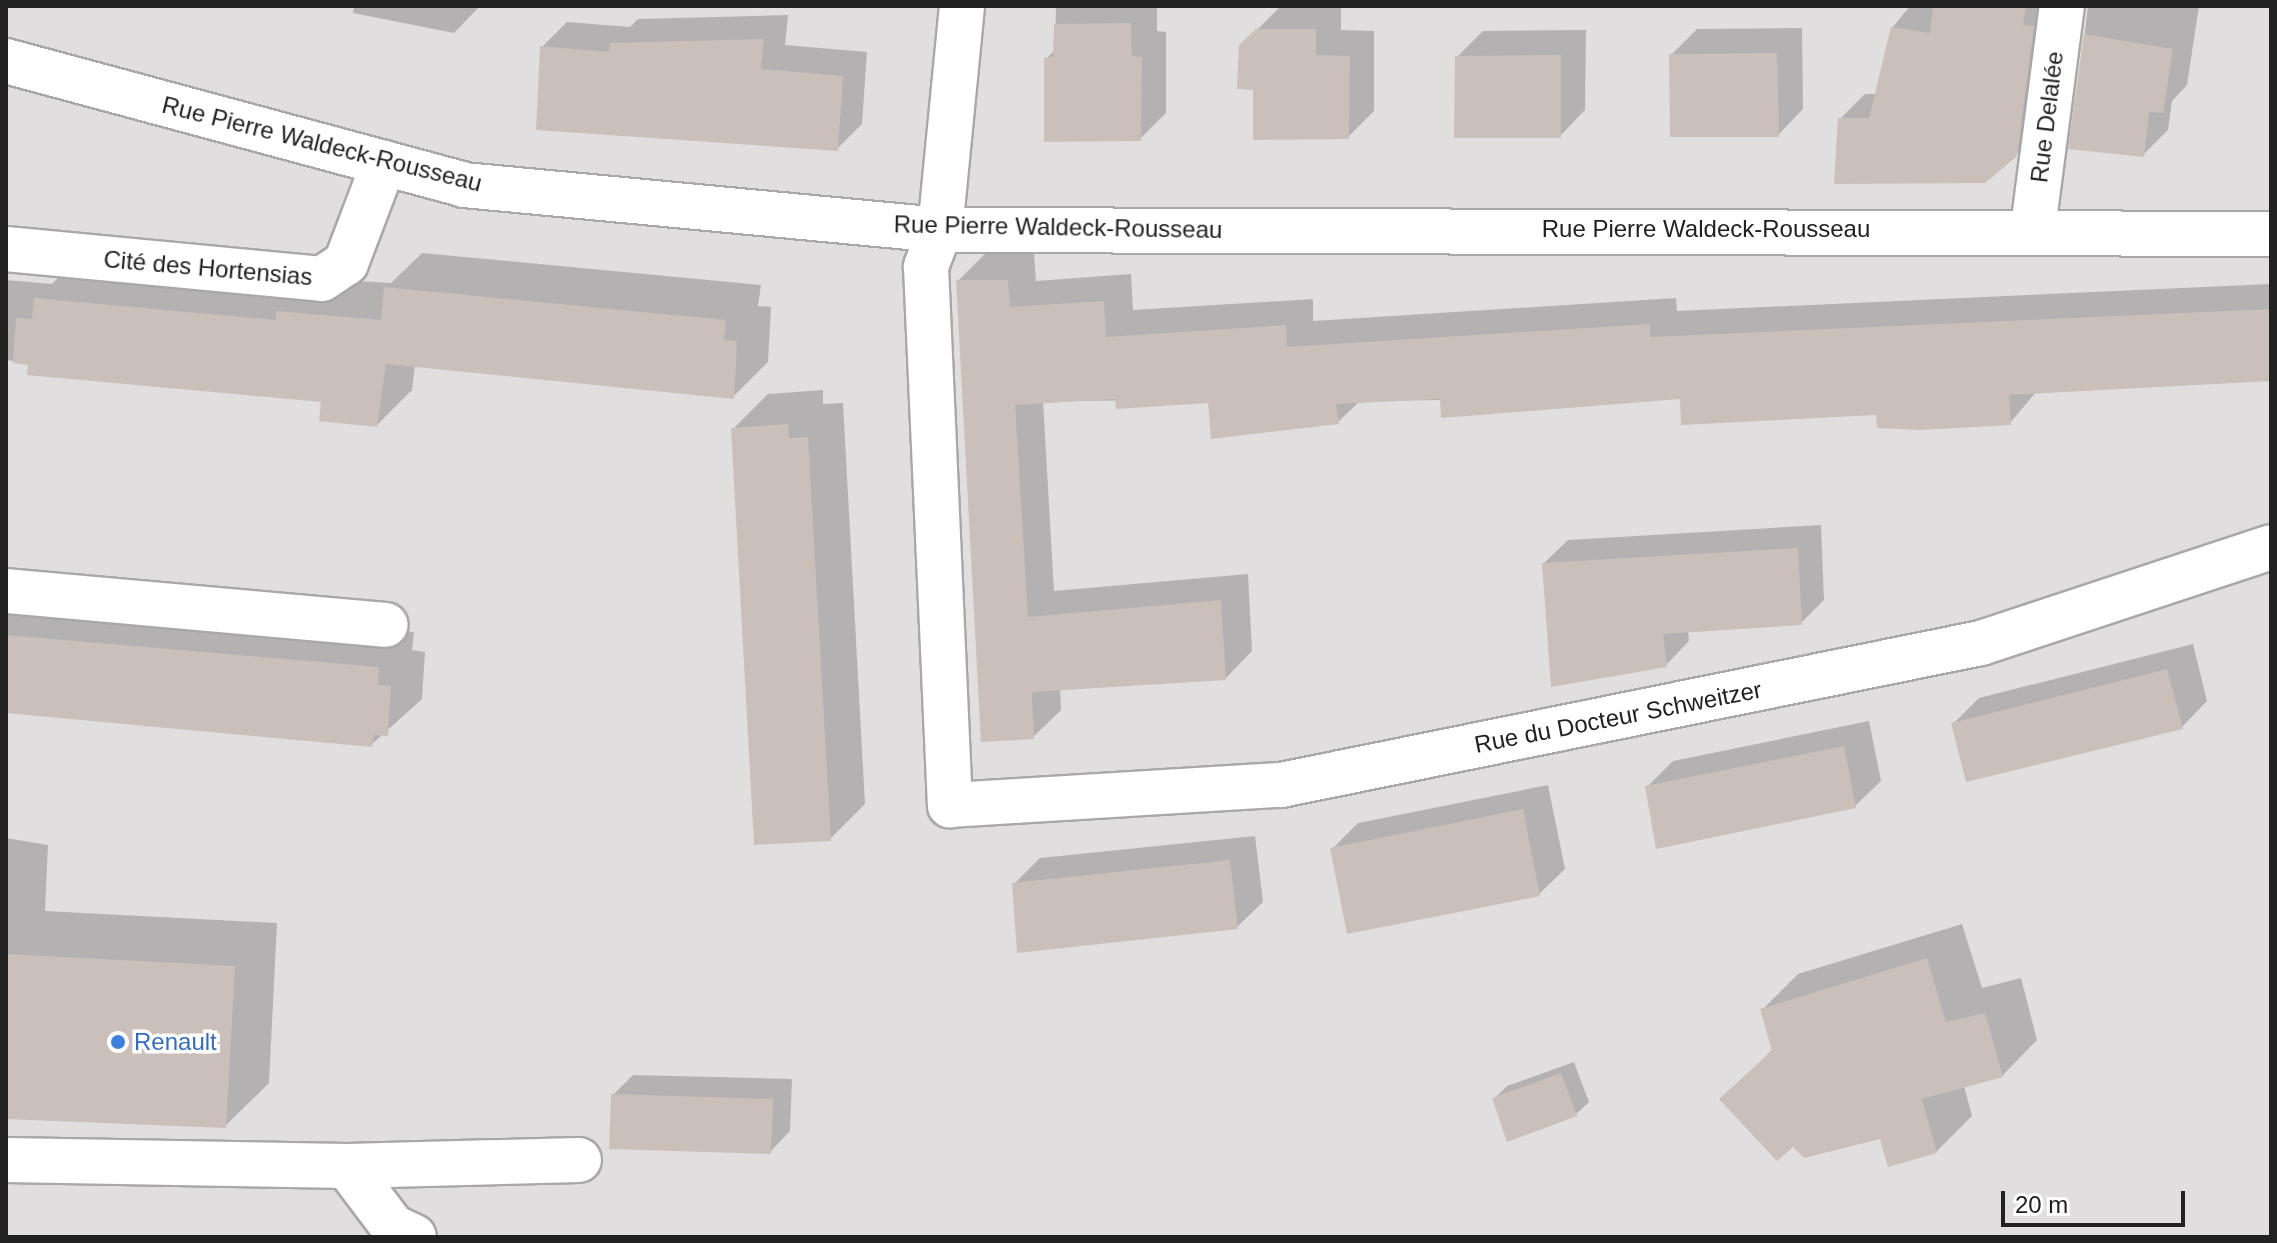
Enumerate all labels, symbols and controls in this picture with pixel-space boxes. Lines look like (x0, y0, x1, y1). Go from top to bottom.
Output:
street label: Rue Delalée (2025, 50, 2069, 184)
street label: Rue Pierre Waldeck-Rousseau (159, 90, 485, 198)
street label: Rue Pierre Waldeck-Rousseau (893, 210, 1223, 244)
street label: Rue Pierre Waldeck-Rousseau (1542, 215, 1870, 243)
street label: Cité des Hortensias (102, 245, 314, 291)
street label: Rue du Docteur Schweitzer (1472, 675, 1764, 759)
place label: Renault (134, 1028, 217, 1056)
marker: Renault (109, 1033, 127, 1051)
scale bar (2005, 1175, 2189, 1225)
text: 20 m (2015, 1191, 2068, 1218)

